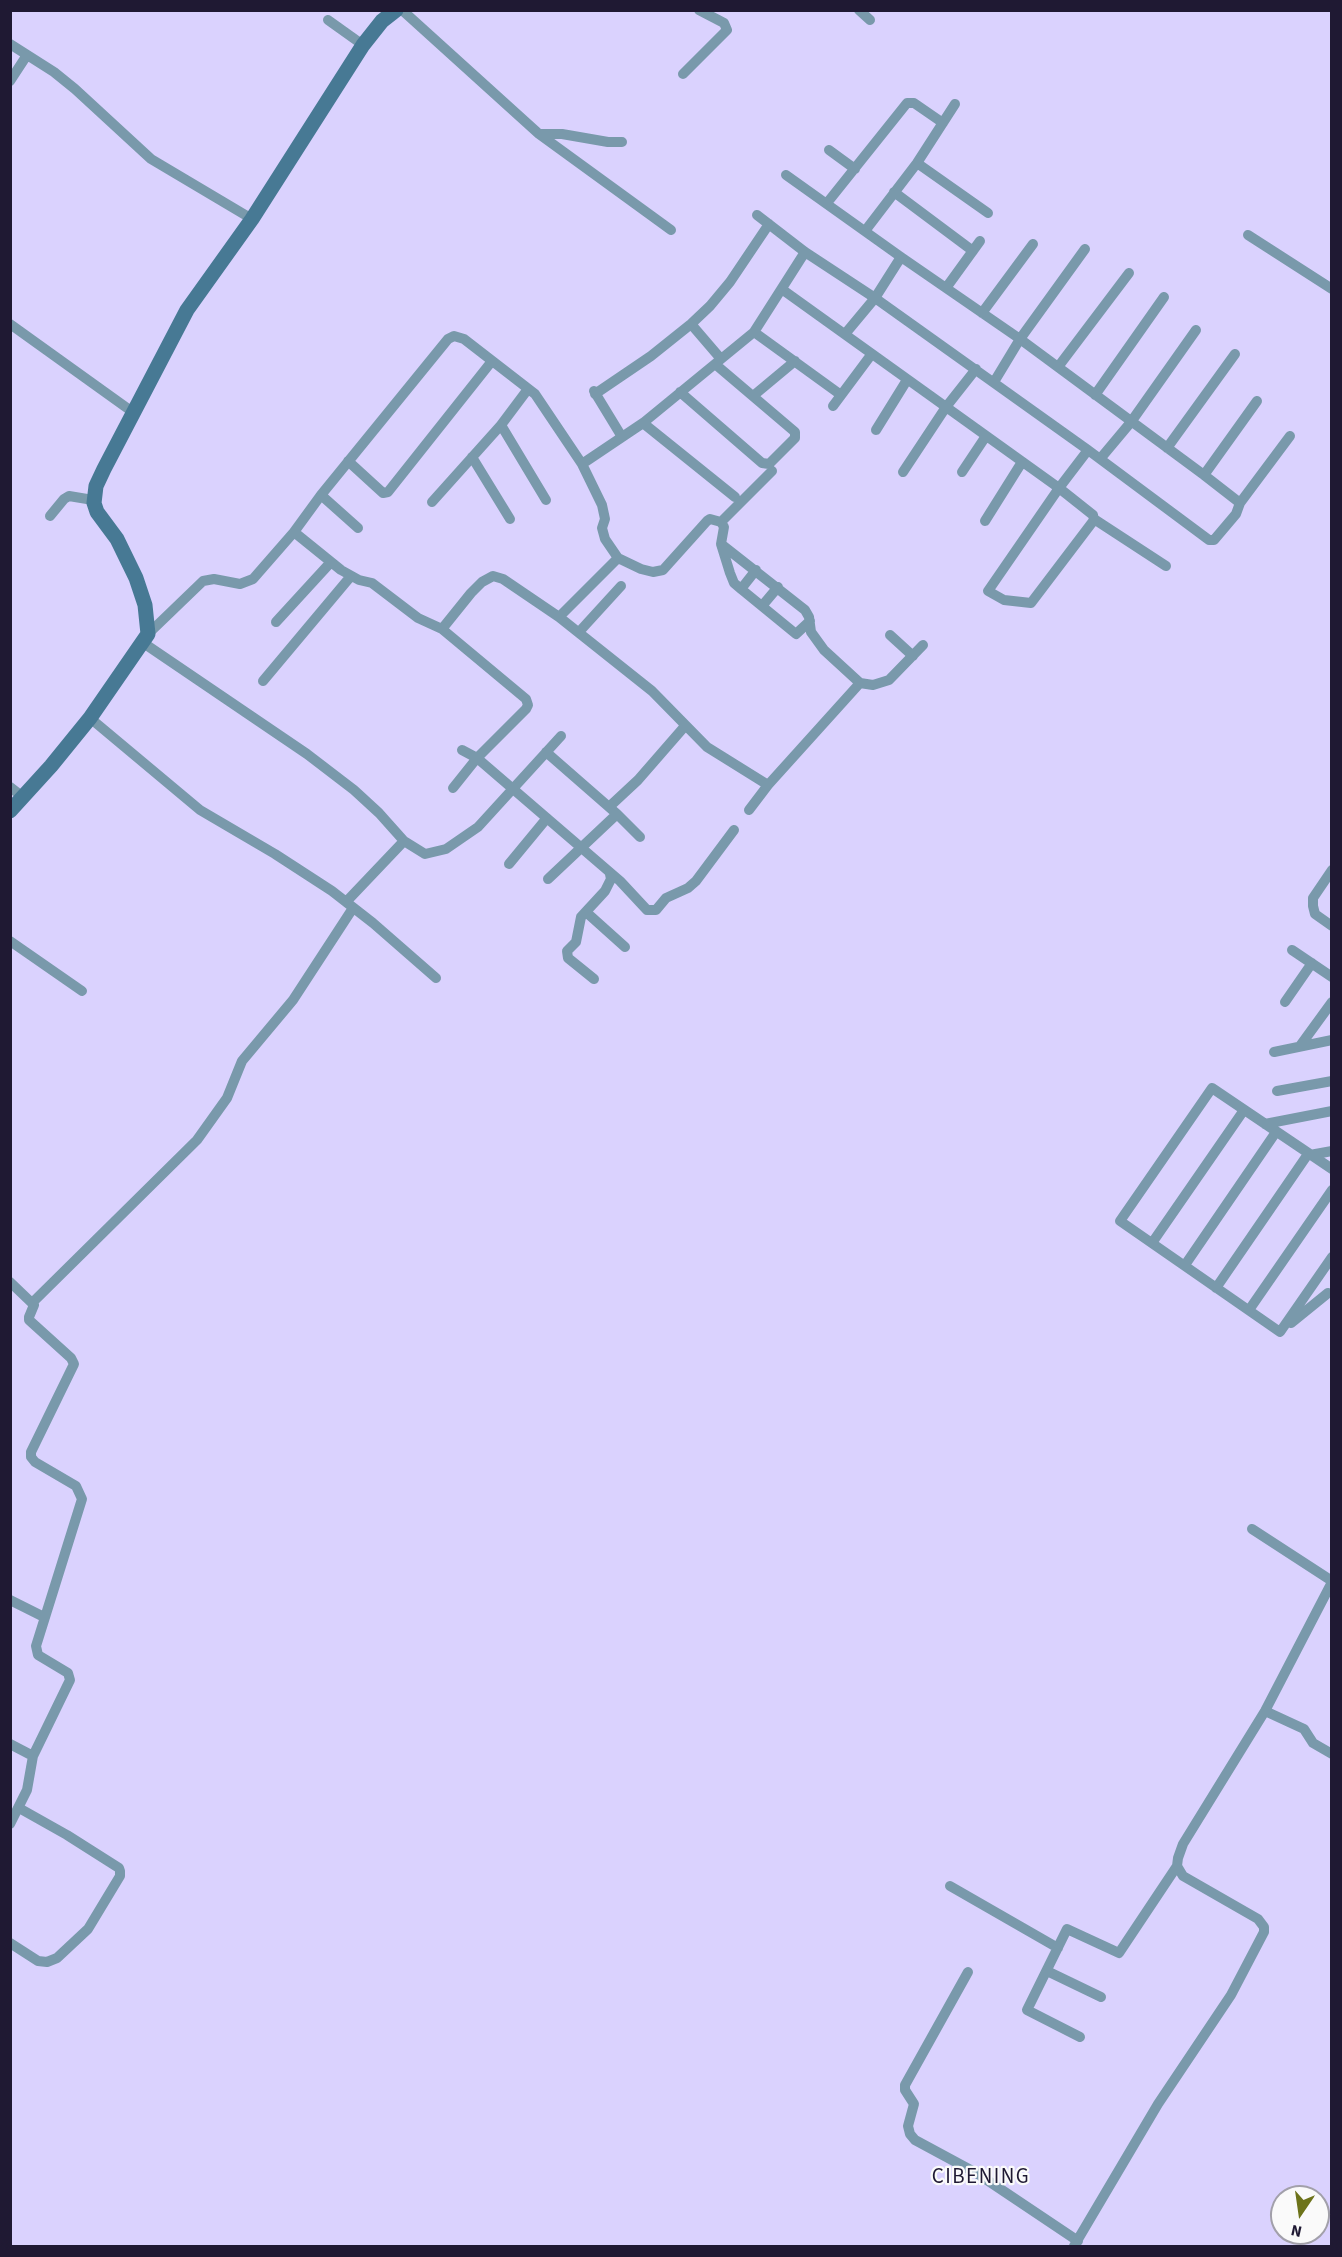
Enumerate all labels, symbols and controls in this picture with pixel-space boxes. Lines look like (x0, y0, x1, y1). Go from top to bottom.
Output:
district label: CIBENING (932, 2165, 1030, 2191)
north arrow (1270, 2185, 1330, 2245)
text: N (1289, 2219, 1304, 2243)

